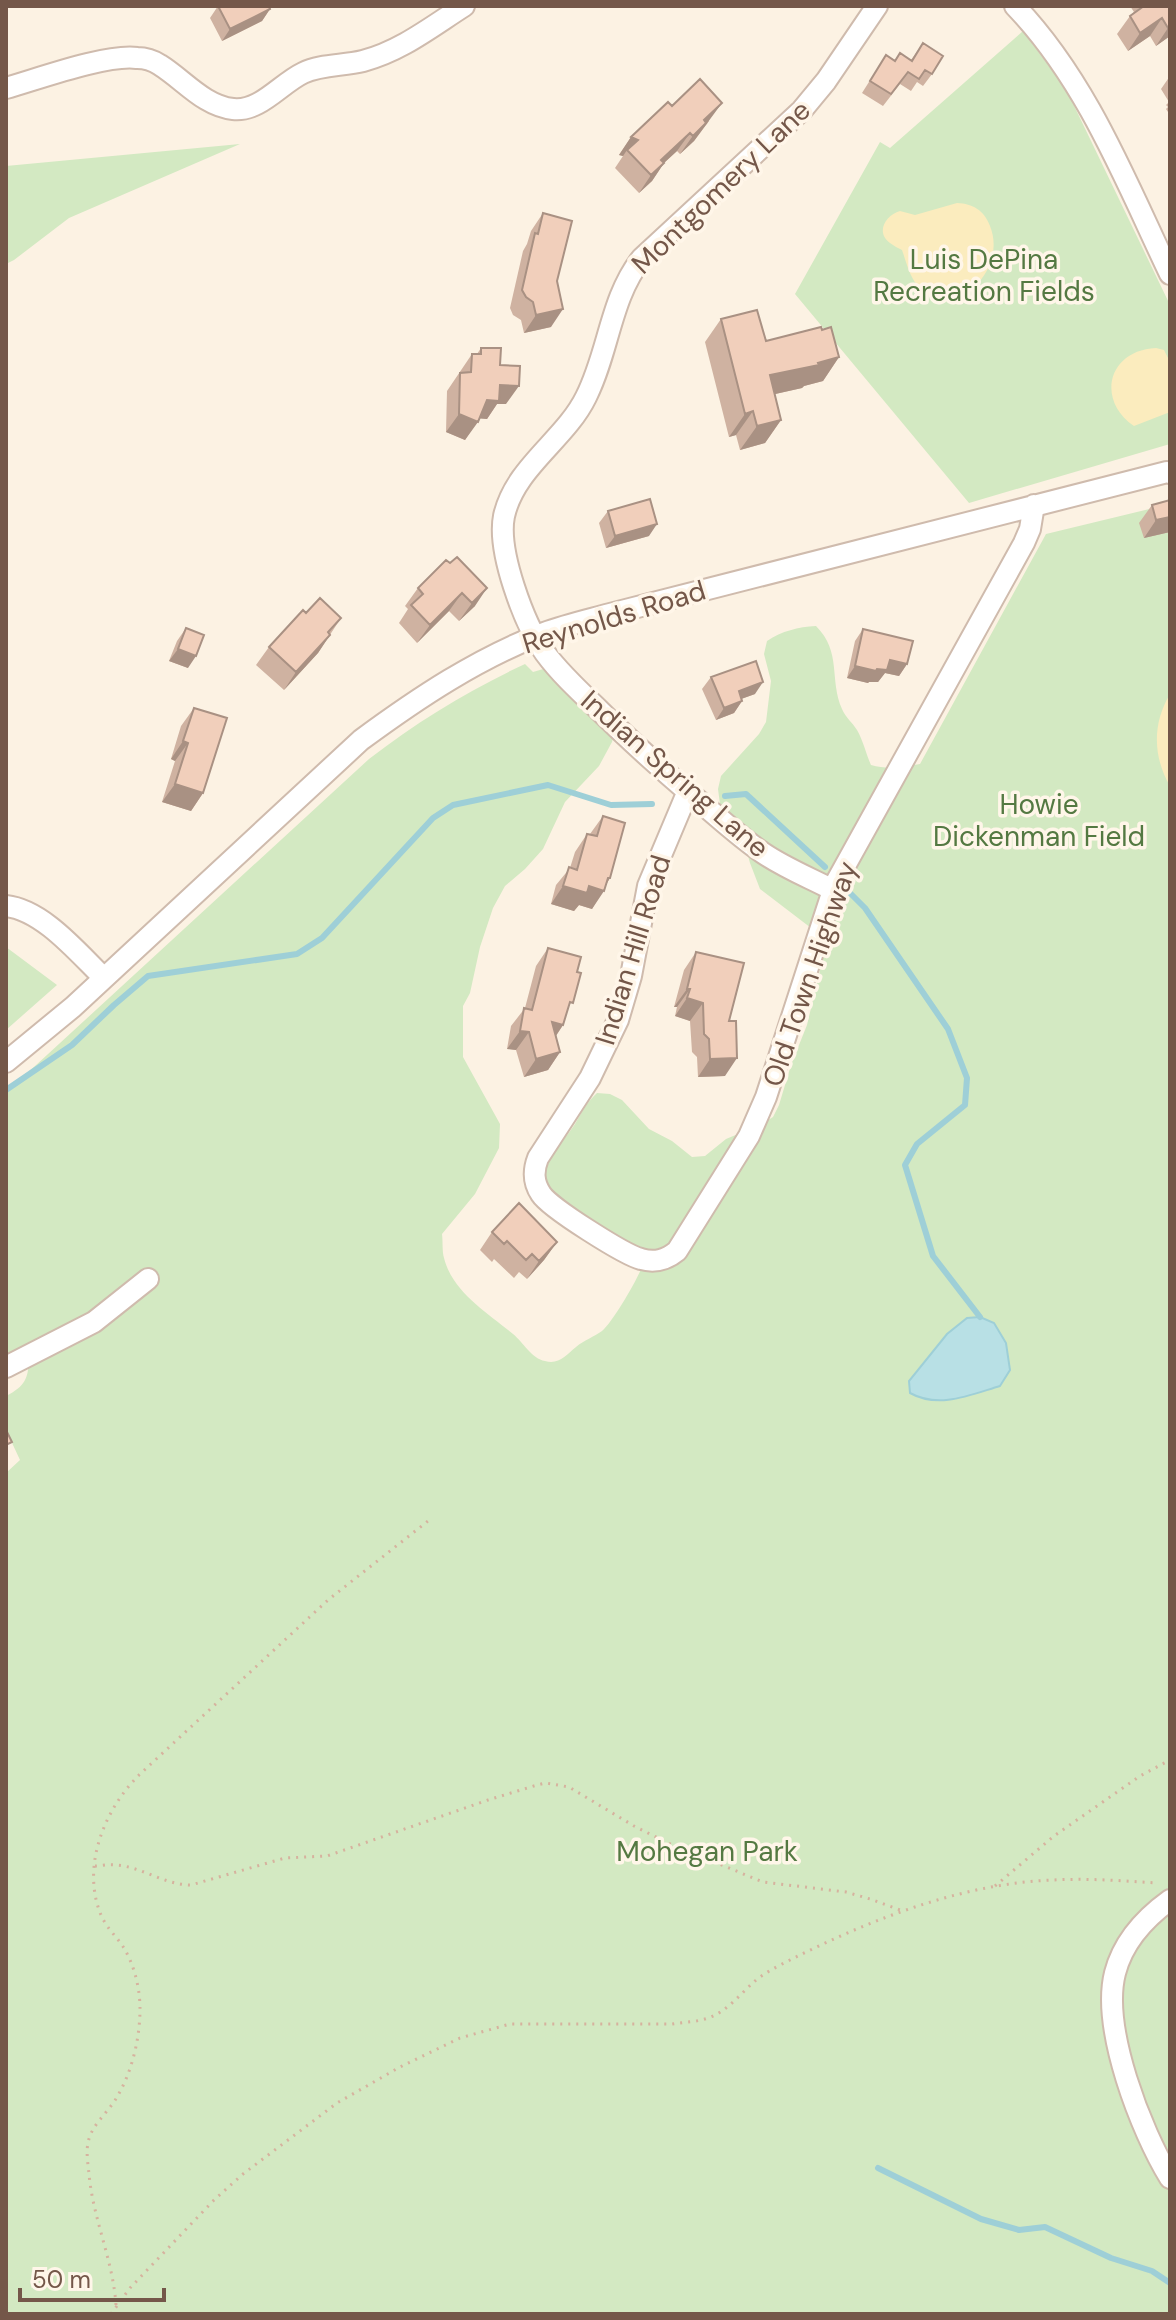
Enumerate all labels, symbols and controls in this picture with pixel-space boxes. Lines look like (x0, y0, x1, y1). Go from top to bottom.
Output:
street label: Montgomery Lane (624, 92, 818, 282)
park label: Luis DePina Recreation Fields (873, 241, 1095, 310)
street label: Reynolds Road (518, 572, 710, 662)
street label: Indian Spring Lane (573, 682, 777, 866)
park label: Howie Dickenman Field (933, 786, 1145, 855)
street label: Indian Hill Road (587, 851, 679, 1049)
street label: Old Town Highway (754, 856, 866, 1092)
park label: Mohegan Park (616, 1833, 798, 1870)
scale bar (20, 2252, 164, 2302)
text: 50 m (32, 2264, 91, 2295)

